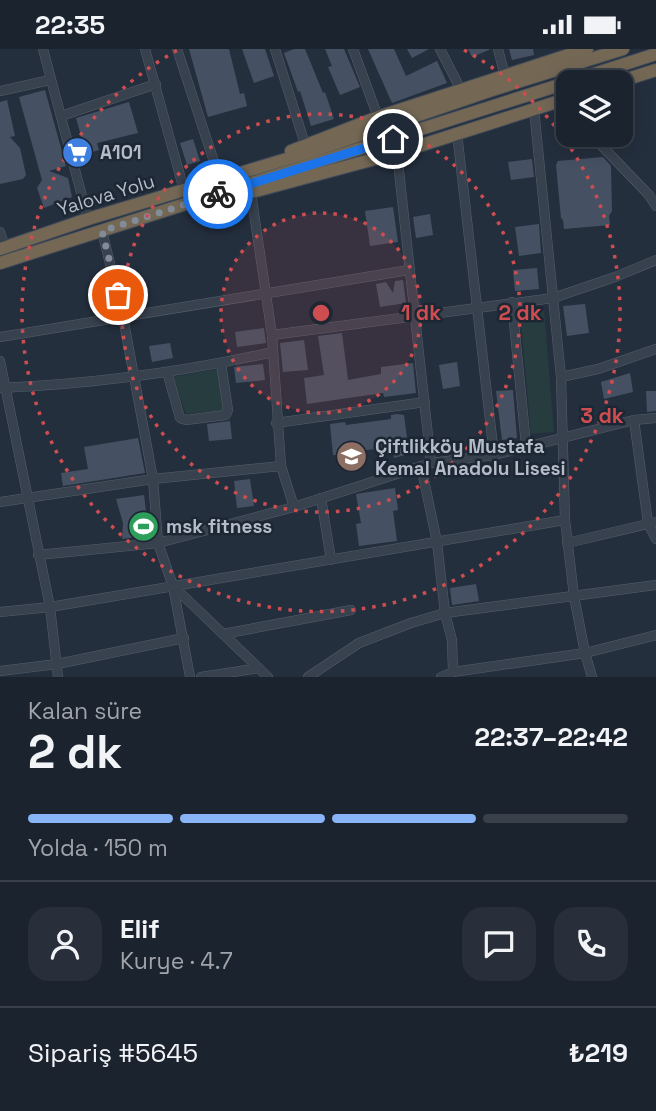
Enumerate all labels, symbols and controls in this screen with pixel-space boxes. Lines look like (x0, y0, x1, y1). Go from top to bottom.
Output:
text: 22:35 (35, 8, 105, 42)
map controls (556, 70, 633, 147)
button: layers (556, 70, 633, 147)
pin (363, 109, 423, 169)
icon: home (374, 120, 412, 158)
supermarket icon: A101 (60, 135, 94, 169)
place label: A101 (100, 140, 142, 165)
courier (183, 159, 253, 229)
street label: Yalova Yolu (54, 168, 158, 222)
icon: bike (199, 175, 237, 213)
pin (88, 265, 148, 325)
icon: bag (99, 276, 137, 314)
text: 1 dk (401, 299, 441, 326)
text: 2 dk (498, 299, 542, 326)
centre of rings (309, 301, 333, 325)
text: 3 dk (580, 402, 624, 429)
place label: Çiftlikköy Mustafa Kemal Anadolu Lisesi (375, 434, 566, 481)
school or university icon: Çiftlikköy Mustafa Kemal Anadolu Lisesi (335, 440, 369, 474)
sports icon: msk fitness (126, 509, 160, 543)
place label: msk fitness (166, 514, 272, 539)
text: Kalan süre (28, 696, 142, 726)
text: 22:37–22:42 (474, 720, 628, 754)
text: 2 dk (28, 723, 122, 781)
text: Yolda · 150 m (28, 833, 168, 863)
button: person (28, 907, 102, 981)
button: chat (462, 907, 536, 981)
button: phone (554, 907, 628, 981)
text: Elif (120, 912, 160, 946)
text: Kurye · 4.7 (120, 946, 233, 976)
text: Sipariş #5645 (28, 1036, 198, 1070)
text: ₺219 (569, 1036, 628, 1070)

